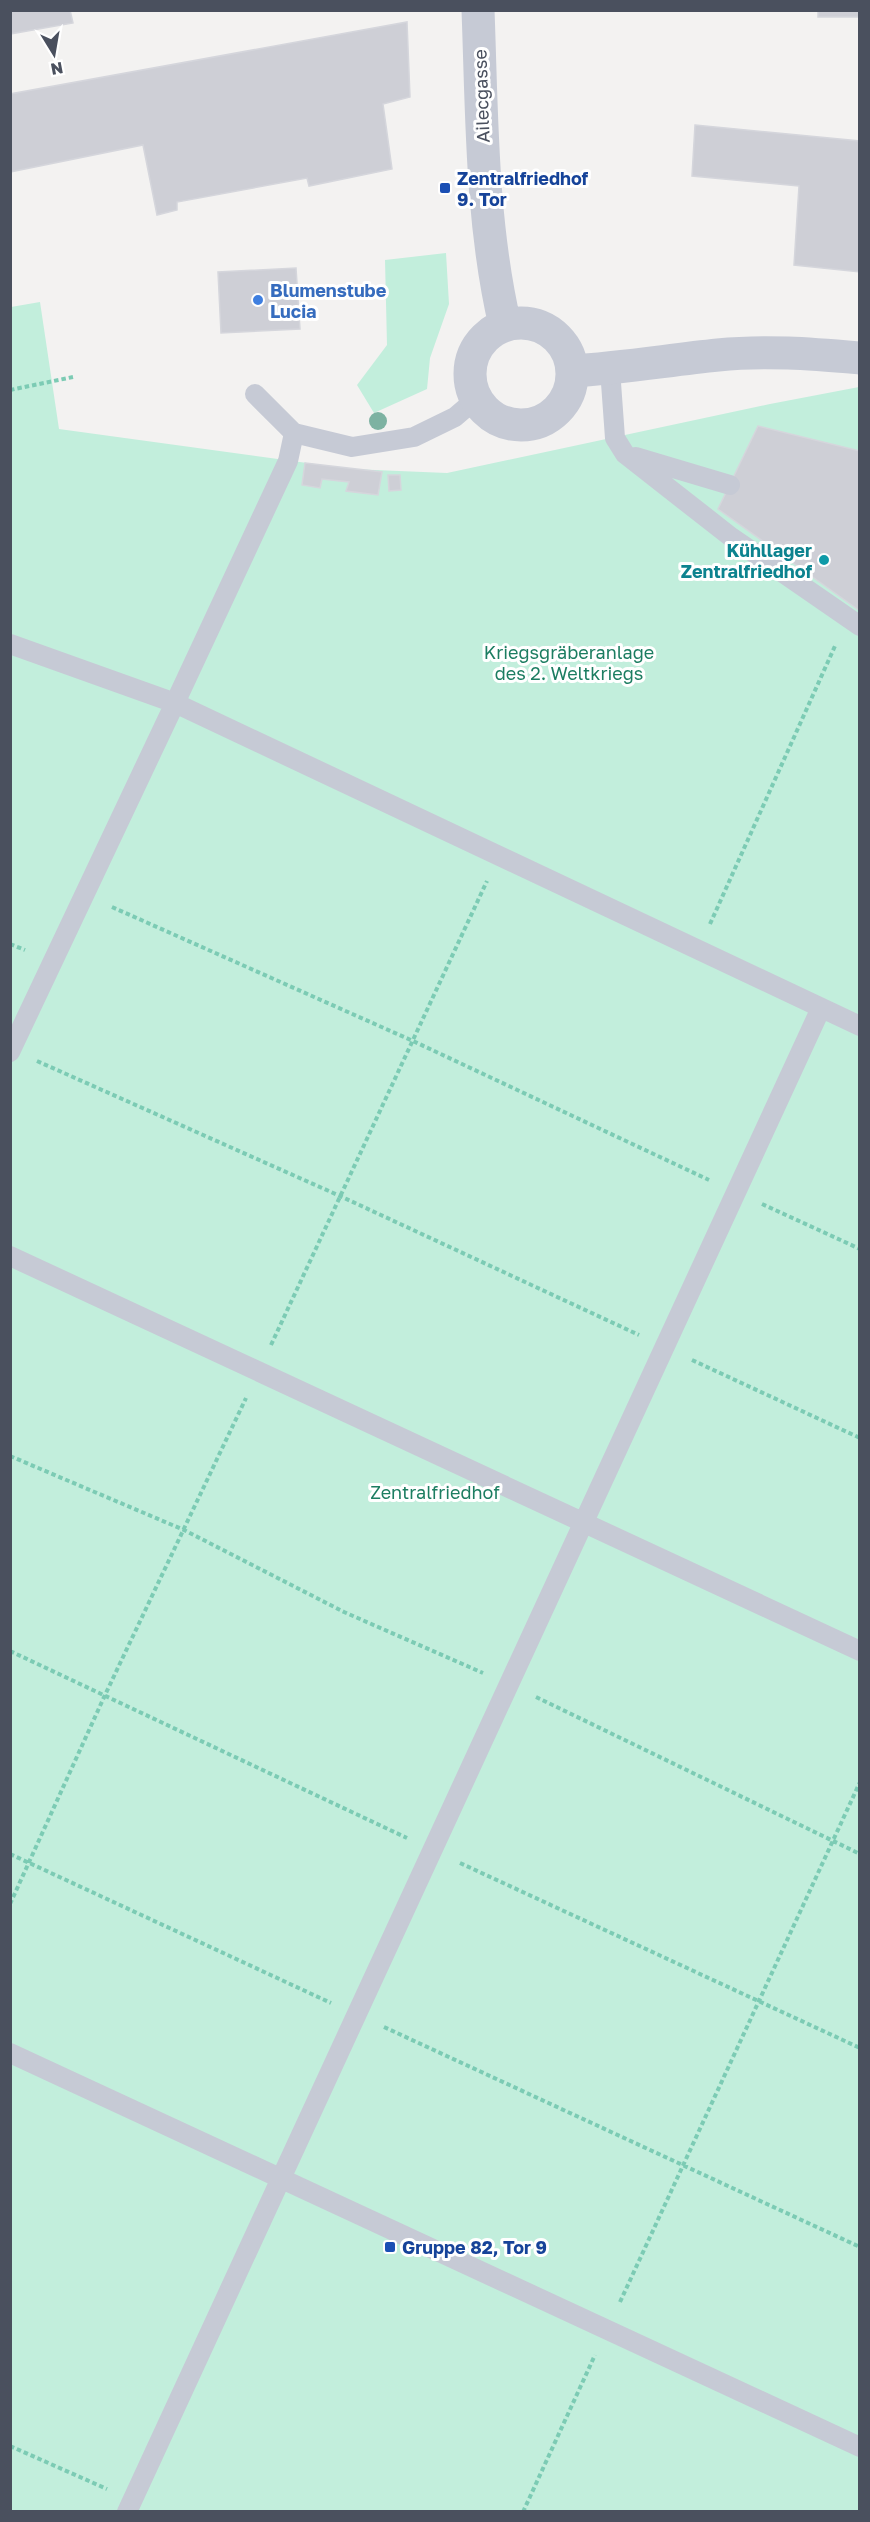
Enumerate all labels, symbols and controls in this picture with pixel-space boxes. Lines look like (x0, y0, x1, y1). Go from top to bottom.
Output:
north arrow (24, 24, 84, 84)
street label: Ailecgasse (468, 49, 494, 143)
text: N (49, 58, 65, 80)
place label: Zentralfriedhof 9. Tor (457, 167, 589, 210)
marker: Zentralfriedhof 9. Tor (438, 181, 452, 195)
place label: Blumenstube Lucia (270, 279, 387, 322)
marker: Blumenstube Lucia (251, 293, 265, 307)
place label: Kühllager Zentralfriedhof (681, 539, 812, 582)
marker: Kühllager Zentralfriedhof (817, 553, 831, 567)
park label: Kriegsgräberanlage des 2. Weltkriegs (484, 641, 654, 684)
park label: Zentralfriedhof (370, 1481, 500, 1503)
place label: Gruppe 82, Tor 9 (402, 2236, 547, 2258)
marker: Gruppe 82, Tor 9 (383, 2240, 397, 2254)

